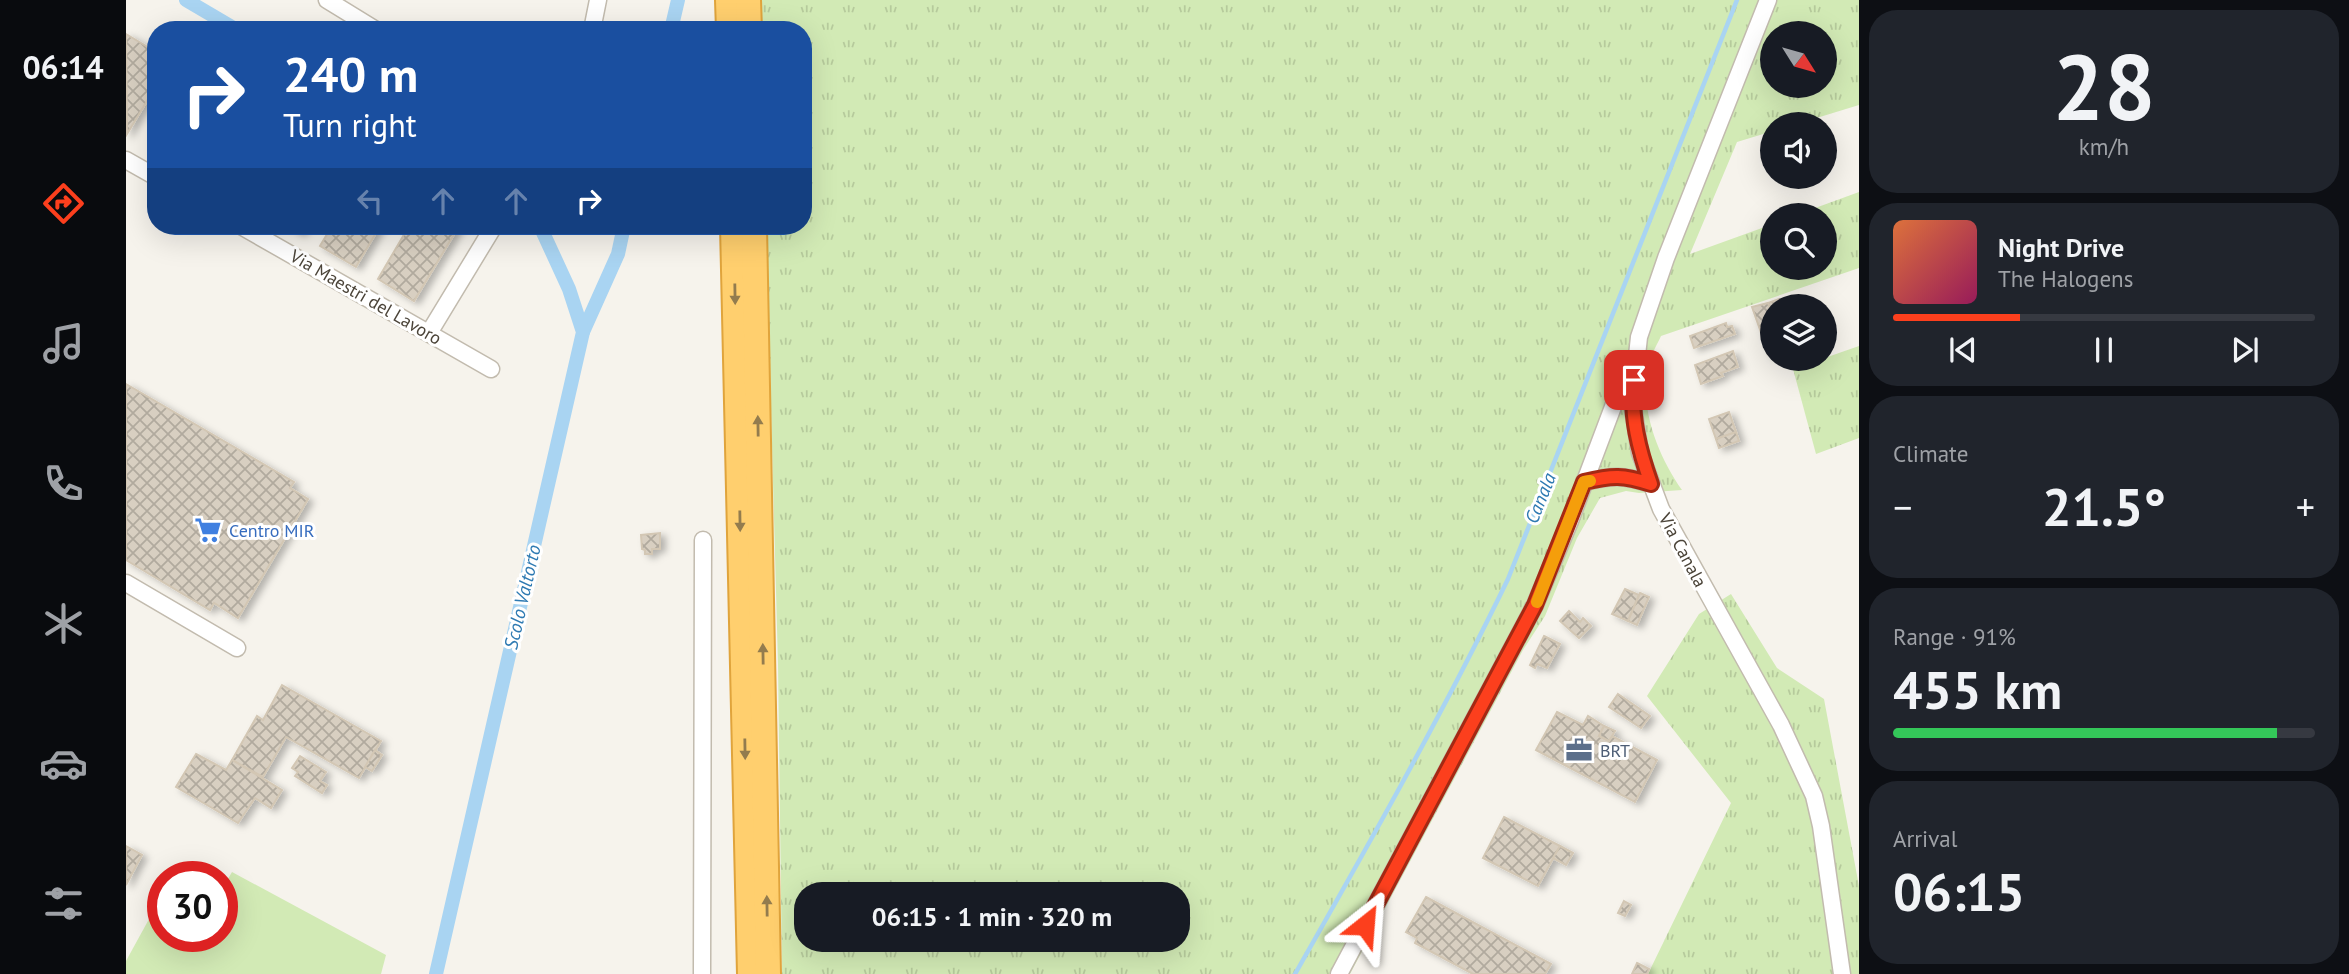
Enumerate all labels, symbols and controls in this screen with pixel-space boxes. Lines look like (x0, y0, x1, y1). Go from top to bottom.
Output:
north arrow (1760, 21, 1838, 98)
map controls (1760, 21, 1837, 371)
text: 28 (2052, 27, 2156, 145)
text: 240 m (283, 42, 418, 106)
text: 06:14 (22, 46, 104, 88)
icon: right (168, 49, 259, 140)
text: Turn right (283, 104, 417, 146)
button: sound (1760, 112, 1837, 189)
text: km/h (2079, 132, 2129, 161)
icon: directions (39, 179, 88, 228)
icon: left (351, 182, 389, 220)
icon: ahead (424, 182, 462, 220)
icon: ahead (497, 182, 535, 220)
icon: right (570, 182, 608, 220)
button: search (1760, 203, 1837, 280)
text: Night Drive (1998, 231, 2124, 264)
street label: Via Maestri del Lavoro (285, 244, 446, 350)
text: The Halogens (1998, 264, 2133, 293)
one-way arrow (729, 283, 741, 305)
button: layers (1760, 294, 1837, 371)
icon: music (39, 319, 88, 368)
icon: previous (1944, 331, 1982, 369)
icon: pause (2085, 331, 2123, 369)
icon: next (2226, 331, 2264, 369)
pin (1604, 350, 1664, 410)
icon: arrive (1615, 361, 1653, 399)
one-way arrow (753, 415, 764, 437)
text: Climate (1893, 439, 1968, 468)
icon: phone (39, 459, 88, 508)
water label: Canala (1519, 469, 1561, 527)
text: 21.5° (2042, 473, 2166, 540)
text: − (1893, 482, 1912, 531)
text: + (2296, 482, 2315, 531)
street label: Via Canala (1653, 508, 1712, 591)
one-way arrow (734, 511, 746, 533)
supermarket icon: Centro MIR (193, 515, 223, 545)
place label: Centro MIR (229, 519, 315, 542)
water label: Scolo Valtorto (498, 542, 546, 652)
icon: climate (39, 599, 88, 648)
text: Range · 91% (1893, 622, 2016, 651)
one-way arrow (757, 643, 769, 665)
text: 455 km (1893, 656, 2062, 723)
office icon: BRT (1564, 735, 1594, 765)
one-way arrow (739, 738, 750, 760)
icon: car (39, 739, 88, 788)
place label: BRT (1600, 739, 1630, 762)
text: Arrival (1893, 824, 1957, 853)
text: 06:15 (1893, 858, 2025, 925)
speed limit sign: 30 (147, 861, 238, 952)
icon: filters (39, 879, 88, 928)
position arrow (1328, 888, 1402, 962)
one-way arrow (761, 895, 773, 917)
text: 06:15 · 1 min · 320 m (872, 900, 1112, 933)

